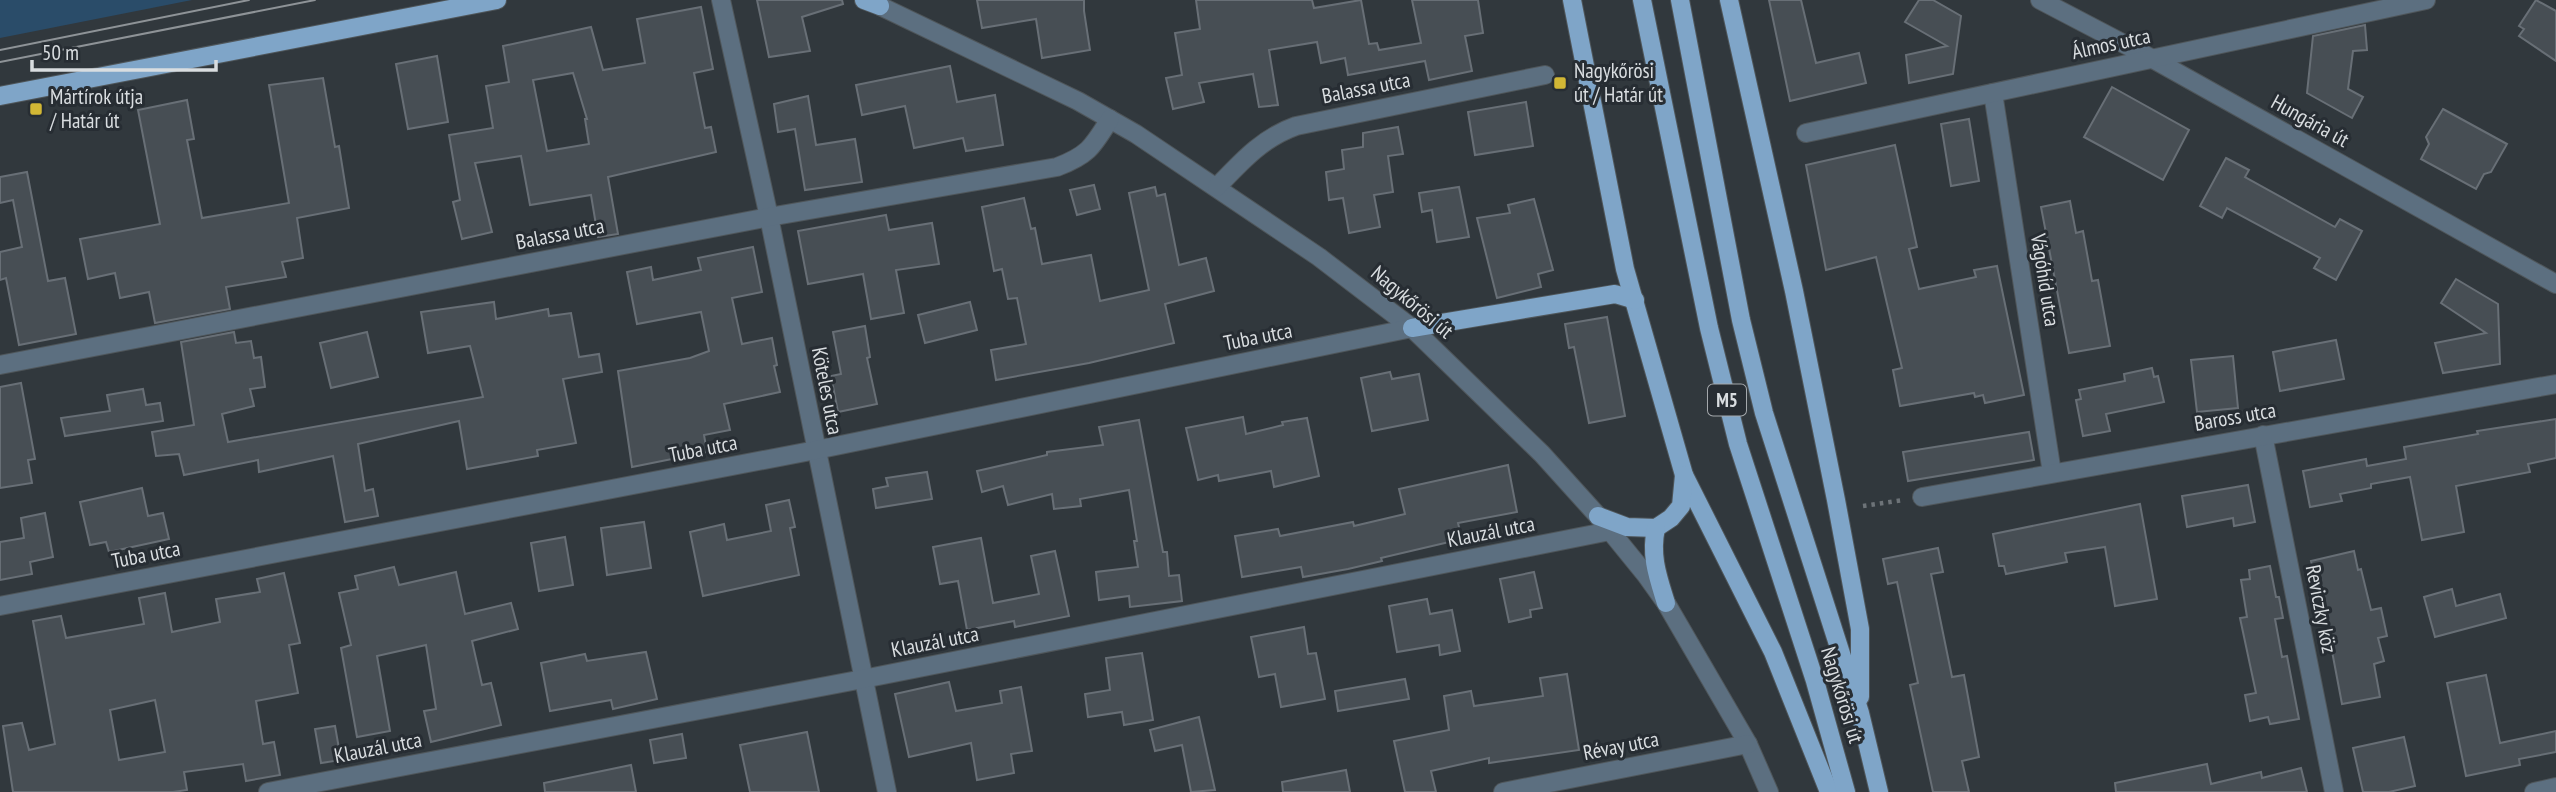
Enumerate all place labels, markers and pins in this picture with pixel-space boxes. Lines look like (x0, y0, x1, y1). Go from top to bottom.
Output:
place label: Nagykőrösi út / Határ út (1574, 57, 1663, 108)
marker: Nagykőrösi út / Határ út (1552, 75, 1568, 91)
place label: Mártírok útja / Határ út (49, 83, 143, 134)
marker: Mártírok útja / Határ út (28, 101, 44, 117)

